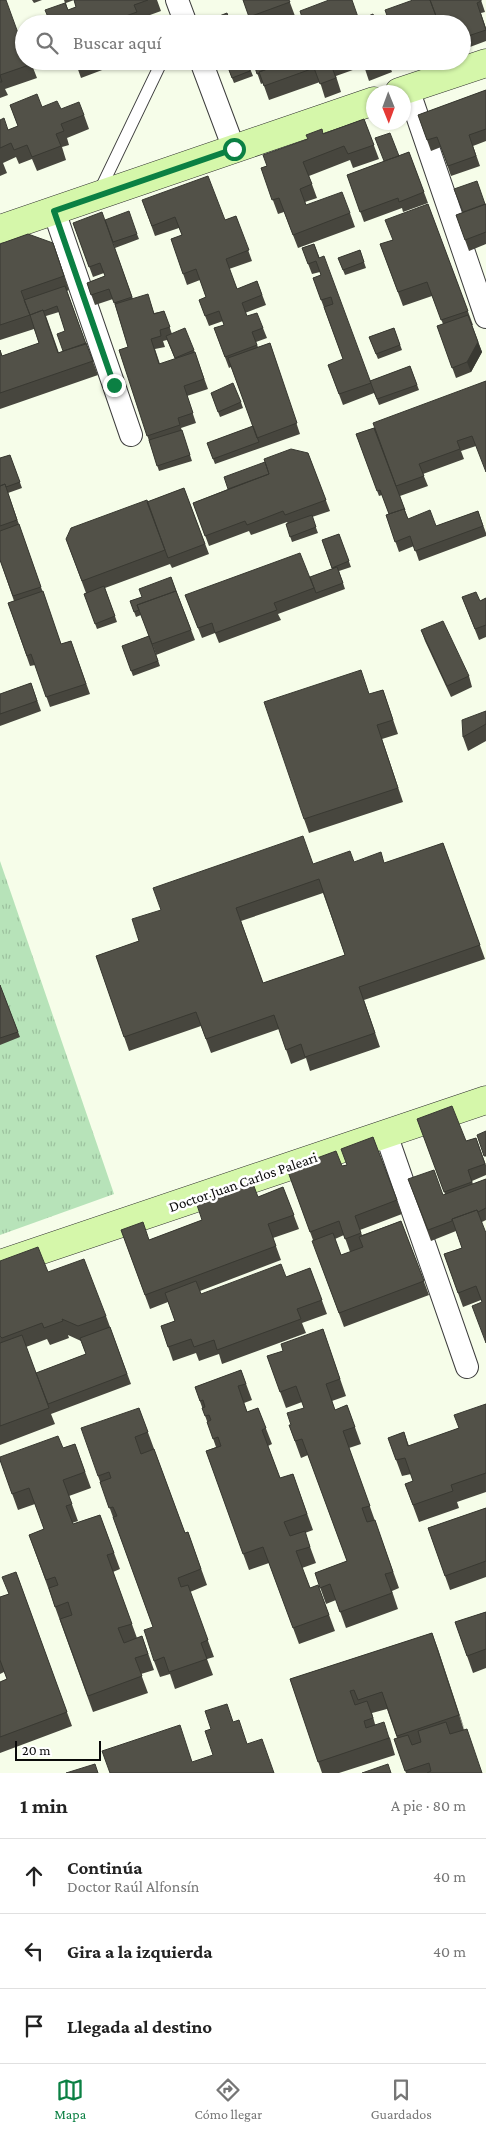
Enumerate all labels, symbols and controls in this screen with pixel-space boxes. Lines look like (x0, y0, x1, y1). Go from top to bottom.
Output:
search box (15, 15, 471, 70)
icon: search (33, 29, 61, 57)
text: Buscar aquí (73, 32, 162, 53)
north arrow (366, 85, 411, 130)
route start (223, 138, 246, 161)
route end (103, 374, 126, 397)
street label: Doctor Juan Carlos Paleari (166, 1149, 320, 1216)
scale bar (15, 1738, 101, 1761)
text: 20 m (22, 1742, 50, 1758)
text: 1 min (20, 1794, 68, 1818)
text: A pie · 80 m (391, 1797, 466, 1814)
text: Continúa (67, 1857, 143, 1878)
icon: ahead (20, 1862, 48, 1890)
text: 40 m (433, 1868, 466, 1885)
text: Doctor Raúl Alfonsín (67, 1878, 199, 1895)
icon: left (20, 1937, 48, 1965)
text: Gira a la izquierda (67, 1941, 213, 1962)
text: 40 m (433, 1943, 466, 1960)
icon: arrive (20, 2012, 48, 2040)
text: Llegada al destino (67, 2016, 212, 2037)
tab: Mapa (54, 2076, 86, 2122)
tab: Cómo llegar (195, 2076, 262, 2122)
tab: Guardados (371, 2076, 432, 2122)

